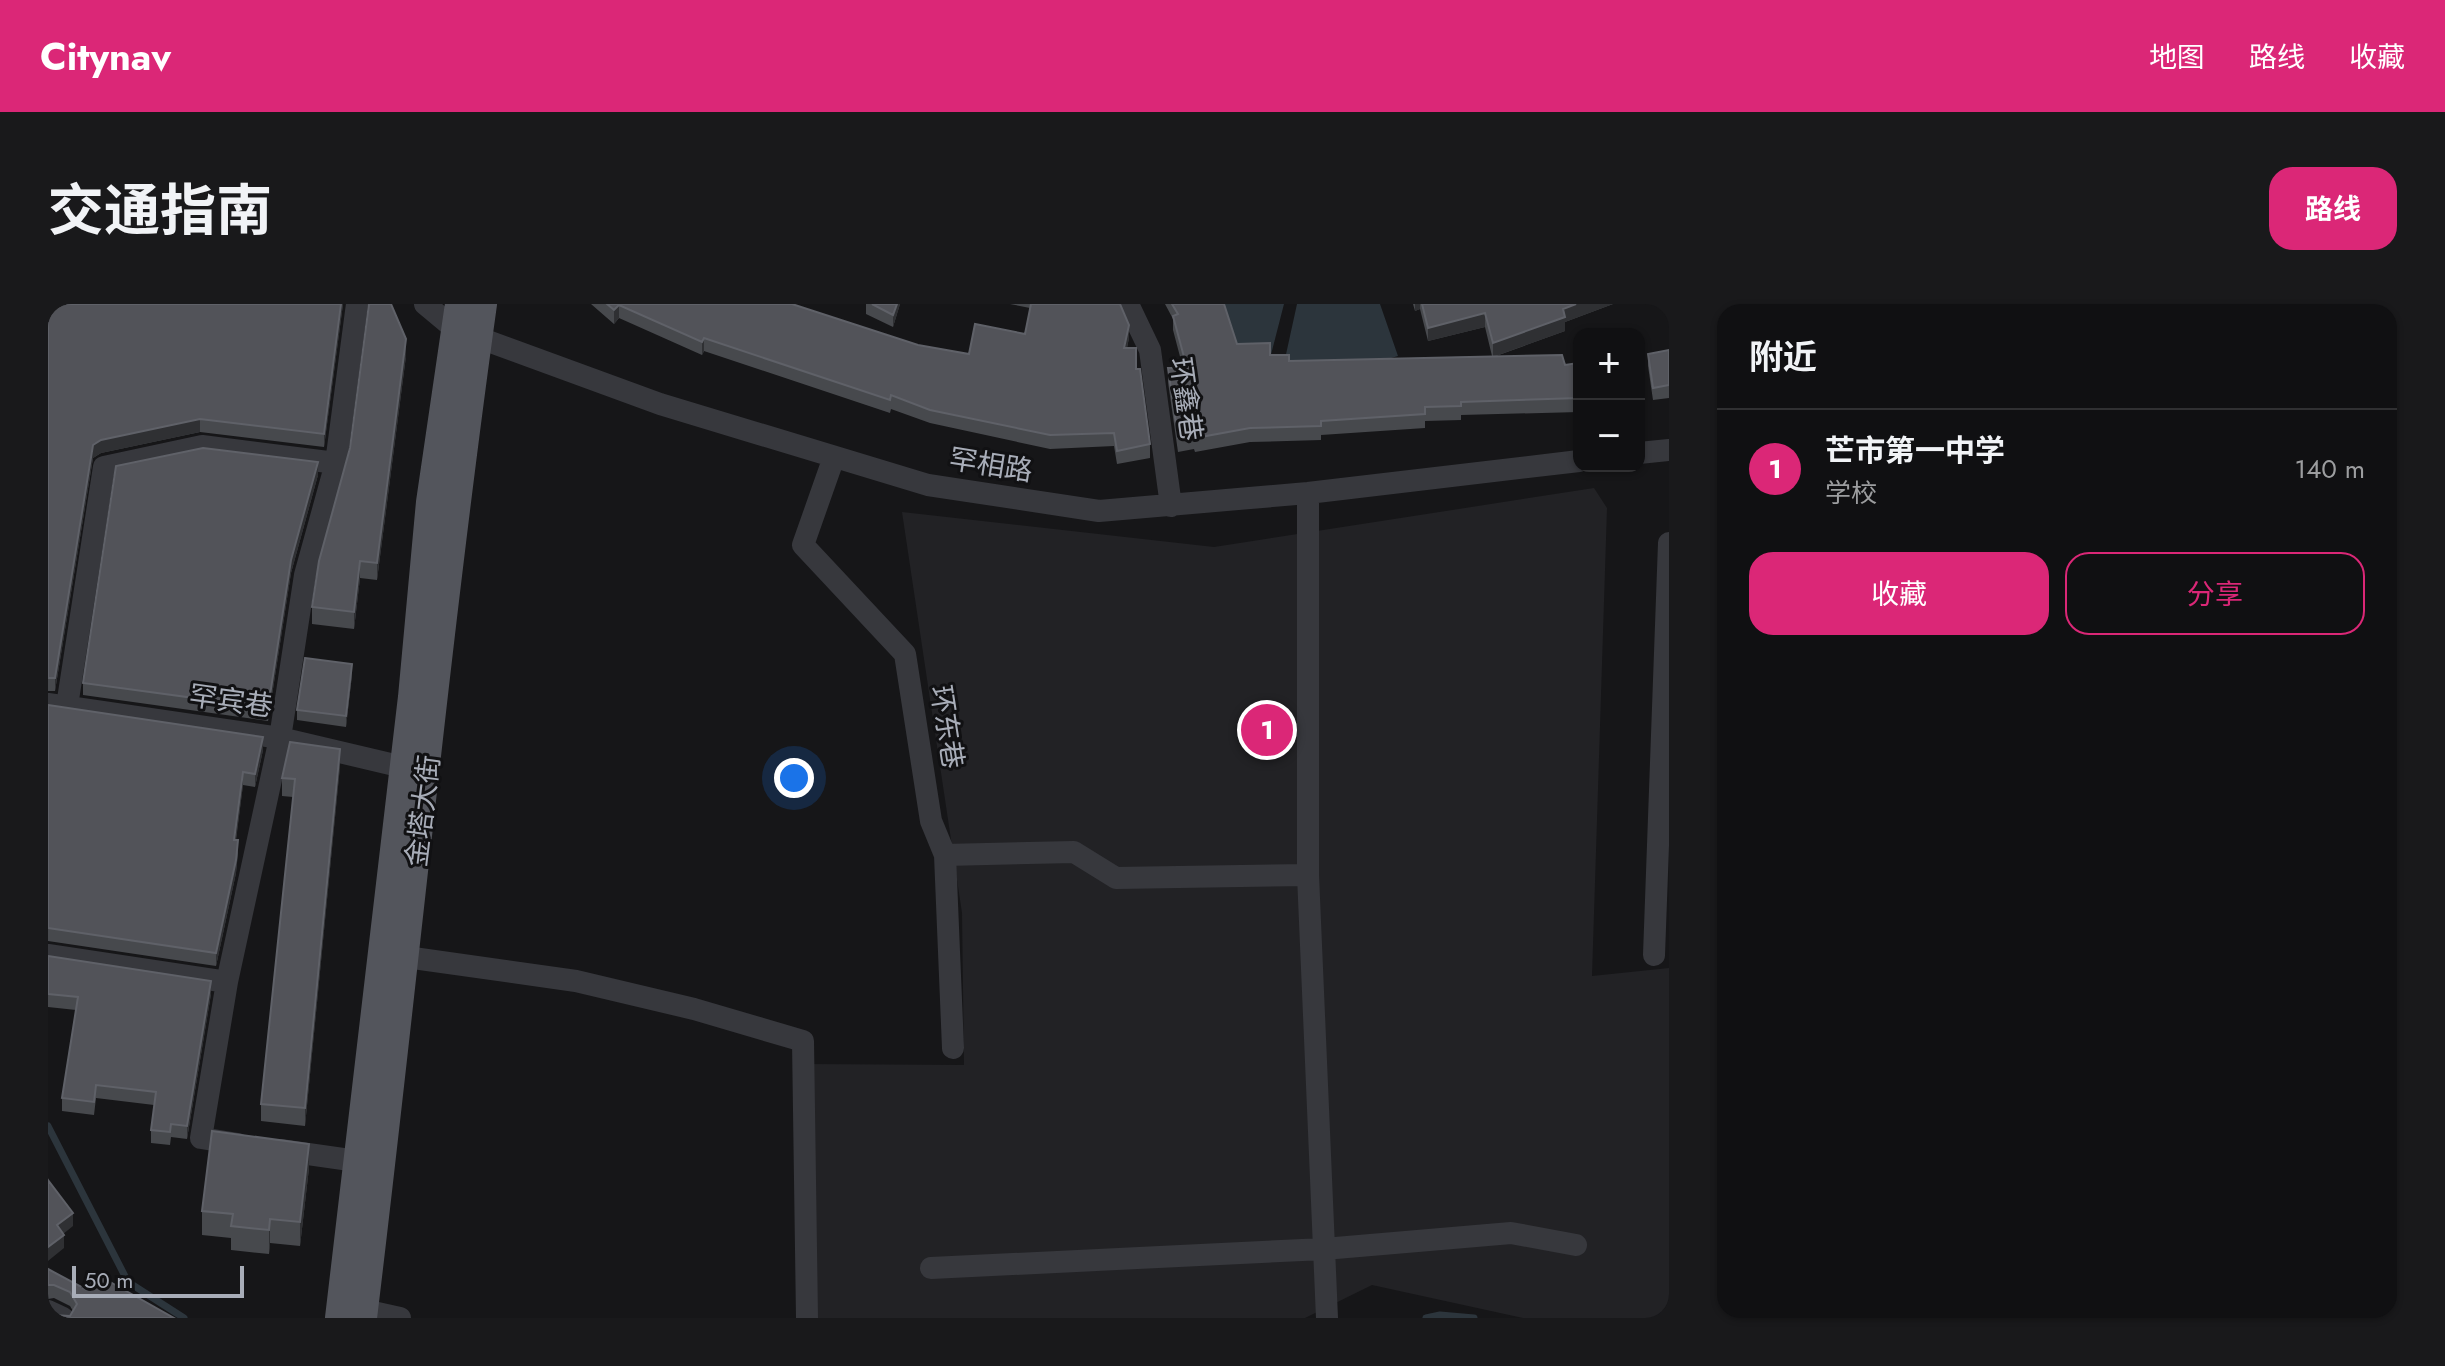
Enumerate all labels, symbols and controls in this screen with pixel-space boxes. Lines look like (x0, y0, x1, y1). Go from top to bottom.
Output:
text: Citynav (40, 29, 171, 84)
text: 地图 (2149, 37, 2205, 78)
text: 路线 (2249, 37, 2305, 78)
text: 收藏 (2349, 37, 2405, 78)
button: 路线 (2269, 167, 2397, 250)
text: 交通指南 (48, 170, 272, 251)
map controls (1573, 328, 1645, 472)
button: + (1573, 328, 1645, 400)
text: 附近 (1749, 333, 1817, 382)
street label: 环鑫巷 (1160, 355, 1212, 443)
button: − (1573, 400, 1645, 472)
text: 芒市第一中学 (1825, 429, 2005, 472)
street label: 罕相路 (946, 438, 1036, 492)
text: 1 (1768, 450, 1782, 488)
text: 140 m (2294, 450, 2365, 488)
text: 学校 (1825, 474, 1877, 512)
button: 收藏 (1749, 552, 2049, 635)
button: 分享 (2065, 552, 2365, 635)
street label: 罕宾巷 (187, 675, 275, 727)
street label: 环东巷 (920, 682, 974, 772)
pin: 1 (1241, 700, 1293, 760)
street label: 金塔大街 (396, 753, 450, 869)
your location (774, 758, 814, 798)
scale bar (72, 1262, 244, 1298)
text: 50 m (84, 1264, 133, 1296)

